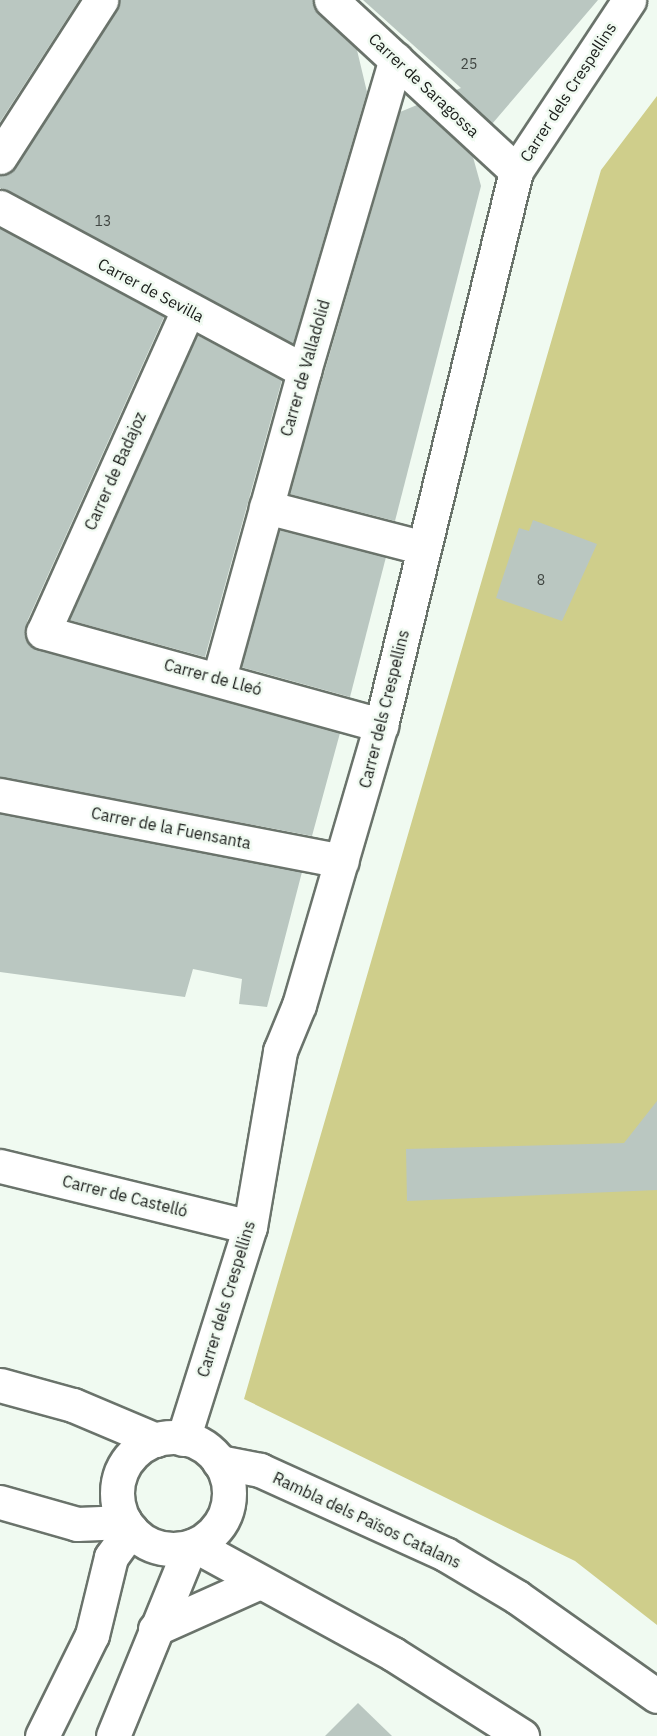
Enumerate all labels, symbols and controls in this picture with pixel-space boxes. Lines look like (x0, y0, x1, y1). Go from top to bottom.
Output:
street label: Carrer dels Crespellins (516, 19, 620, 165)
street label: Carrer de Saragossa (365, 29, 483, 141)
house number: 25 (461, 56, 477, 72)
house number: 13 (95, 213, 111, 229)
street label: Carrer de Sevilla (95, 254, 207, 326)
street label: Carrer de Valladolid (276, 297, 334, 439)
street label: Carrer de Badajoz (80, 409, 150, 533)
house number: 8 (537, 572, 545, 588)
street label: Carrer dels Crespellins (355, 628, 413, 790)
street label: Carrer de Lleó (162, 655, 264, 699)
street label: Carrer de la Fuensanta (90, 803, 252, 853)
street label: Carrer de Castelló (60, 1171, 190, 1221)
street label: Carrer dels Crespellins (193, 1219, 259, 1379)
street label: Rambla dels Països Catalans (270, 1468, 464, 1572)

